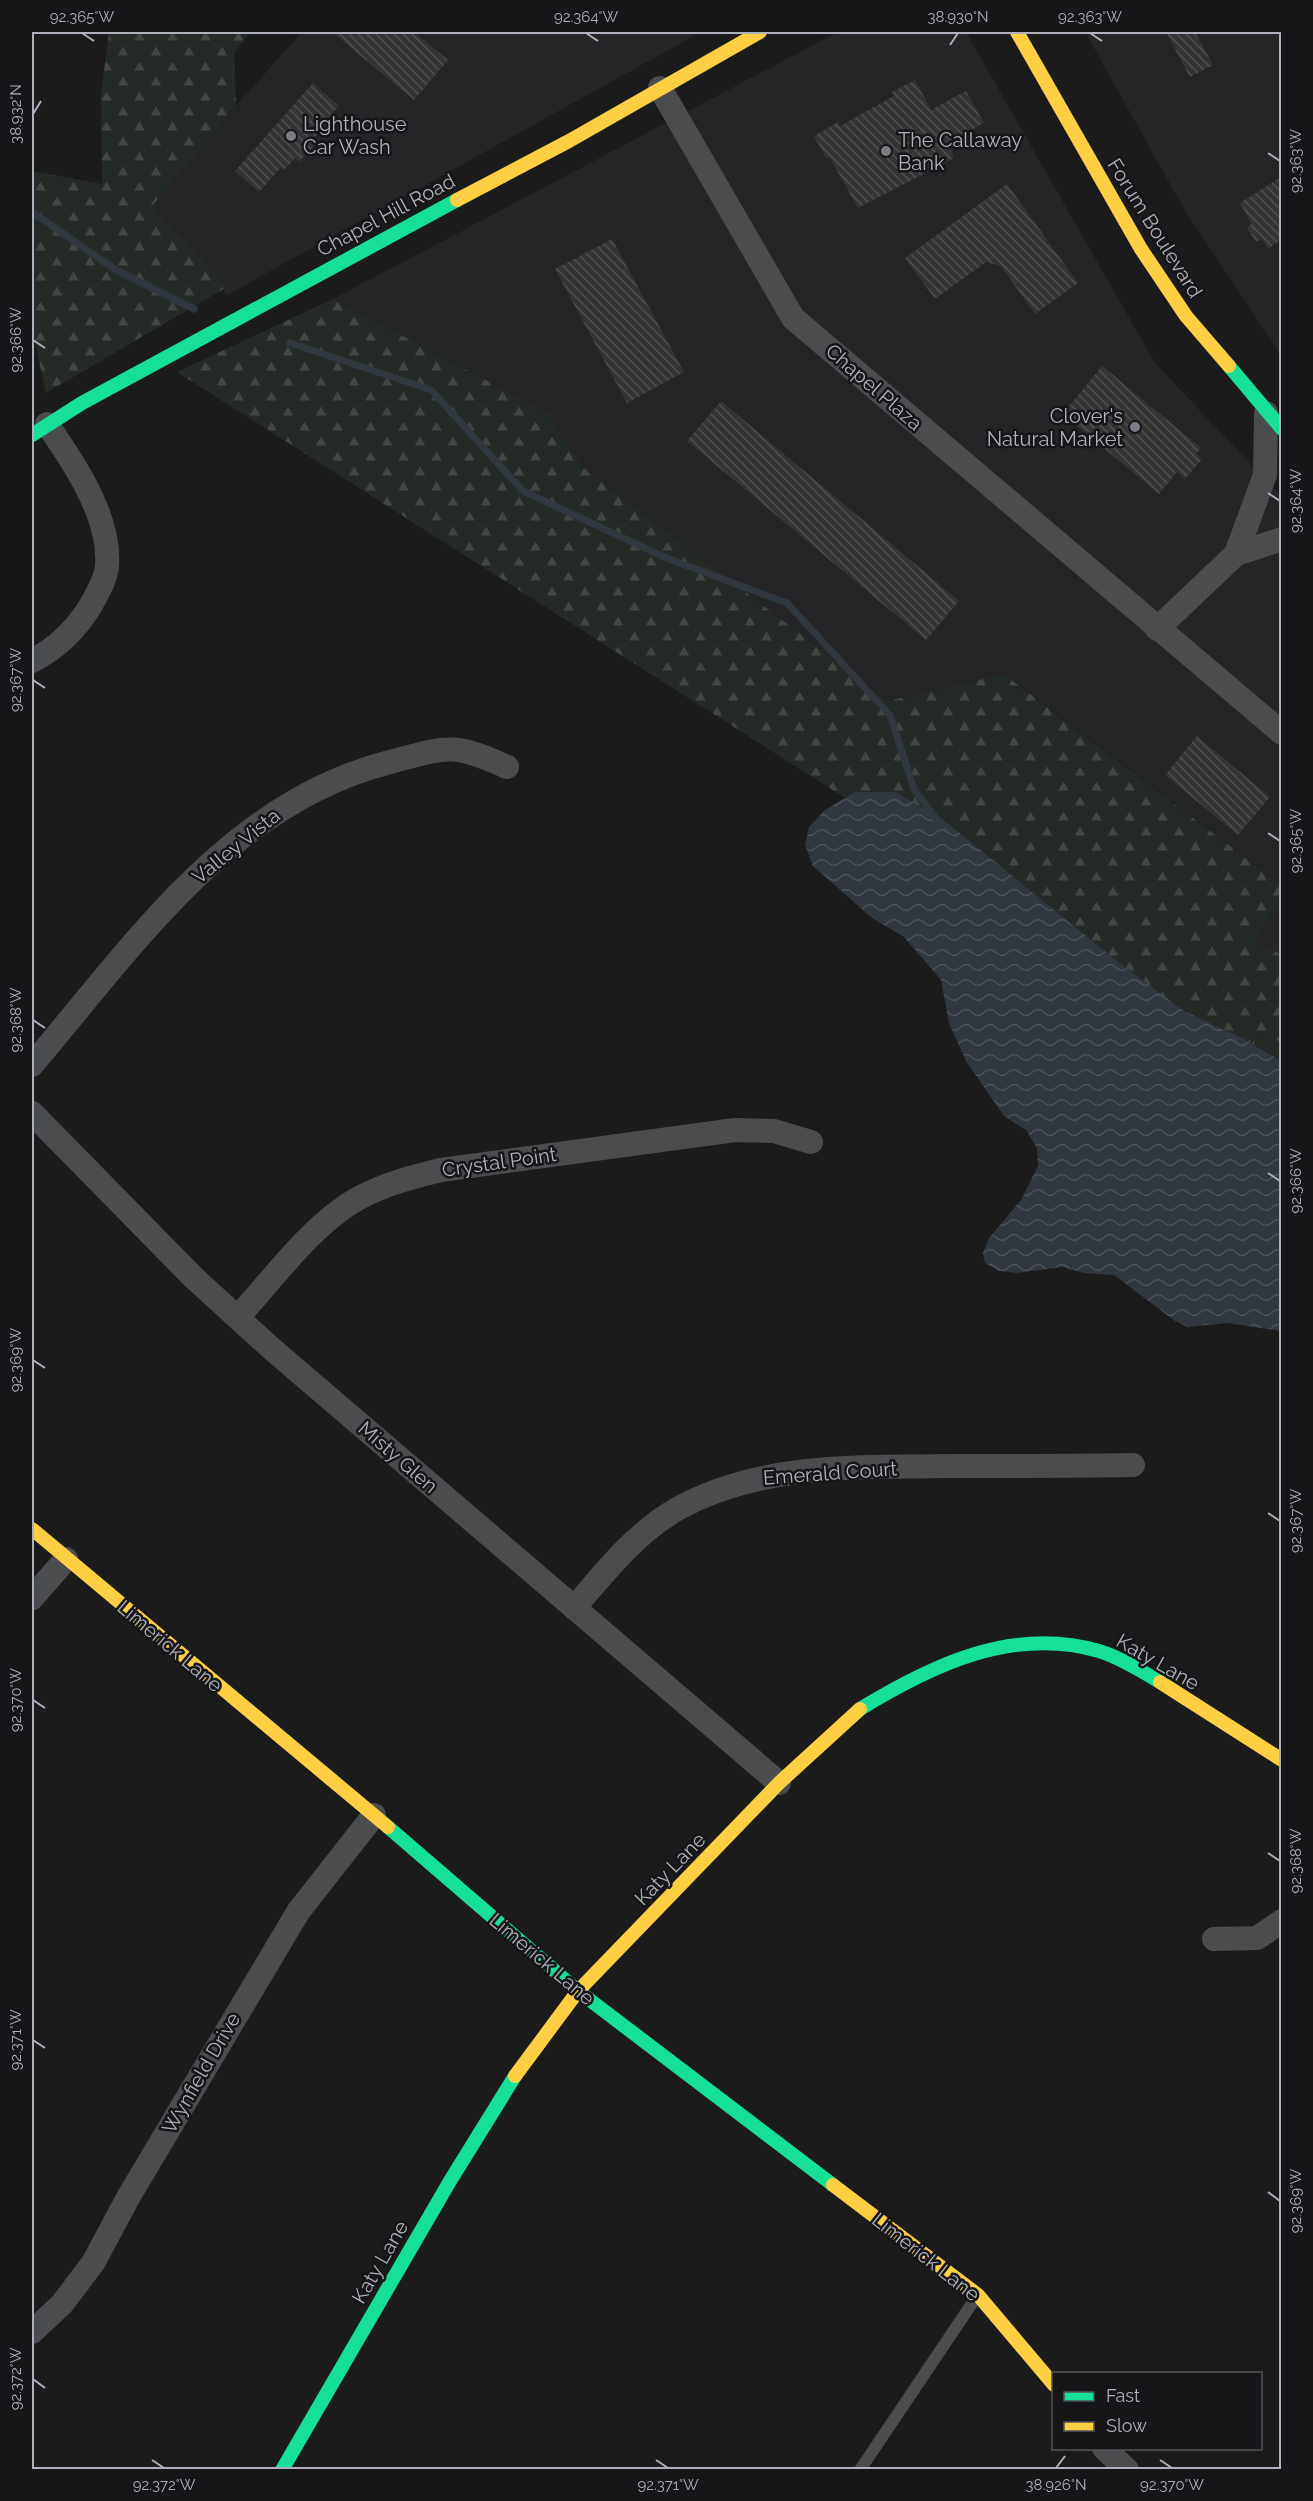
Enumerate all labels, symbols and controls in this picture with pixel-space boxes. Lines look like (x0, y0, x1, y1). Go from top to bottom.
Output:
text: 92.365°W (50, 8, 114, 26)
text: 92.364°W (554, 8, 618, 26)
text: 38.930°N (928, 8, 989, 26)
text: 92.363°W (1058, 8, 1122, 26)
text: 38.932°N (7, 84, 25, 144)
place label: Lighthouse Car Wash (303, 112, 407, 159)
place label: The Callaway Bank (898, 128, 1022, 175)
marker: Lighthouse Car Wash (284, 129, 298, 143)
text: 92.363°W (1287, 129, 1305, 193)
marker: The Callaway Bank (879, 144, 893, 158)
street label: Forum Boulevard (1102, 154, 1208, 302)
street label: Chapel Hill Road (313, 169, 459, 261)
text: 92.366°W (7, 307, 25, 373)
street label: Chapel Plaza (821, 339, 927, 435)
place label: Clover's Natural Market (987, 404, 1123, 451)
marker: Clover's Natural Market (1128, 420, 1142, 434)
text: 92.364°W (1287, 469, 1305, 533)
text: 92.367°W (7, 648, 25, 712)
street label: Valley Vista (187, 803, 285, 889)
text: 92.365°W (1287, 809, 1305, 873)
text: 92.368°W (7, 987, 25, 1053)
street label: Crystal Point (440, 1142, 558, 1182)
text: 92.366°W (1287, 1148, 1305, 1214)
text: 92.369°W (7, 1327, 25, 1392)
street label: Misty Glen (354, 1416, 442, 1498)
street label: Emerald Court (762, 1456, 898, 1490)
text: 92.367°W (1287, 1489, 1305, 1553)
street label: Limerick Lane (112, 1595, 228, 1697)
street label: Katy Lane (1112, 1629, 1204, 1695)
text: 92.370°W (7, 1668, 25, 1732)
street label: Katy Lane (630, 1827, 711, 1910)
text: 92.368°W (1287, 1828, 1305, 1894)
street label: Limerick Lane (484, 1908, 600, 2010)
street label: Wynfield Drive (157, 2008, 245, 2138)
text: 92.371°W (7, 2009, 25, 2071)
text: 92.369°W (1287, 2168, 1305, 2233)
street label: Limerick Lane (867, 2207, 985, 2307)
street label: Katy Lane (347, 2216, 413, 2308)
text: 92.372°W (7, 2347, 25, 2410)
legend (1052, 2372, 1262, 2450)
text: Fast (1106, 2385, 1140, 2406)
text: Slow (1106, 2415, 1147, 2436)
text: 92.372°W (133, 2476, 196, 2494)
text: 92.371°W (637, 2476, 699, 2494)
text: 38.926°N (1026, 2476, 1086, 2494)
text: 92.370°W (1140, 2476, 1204, 2494)

